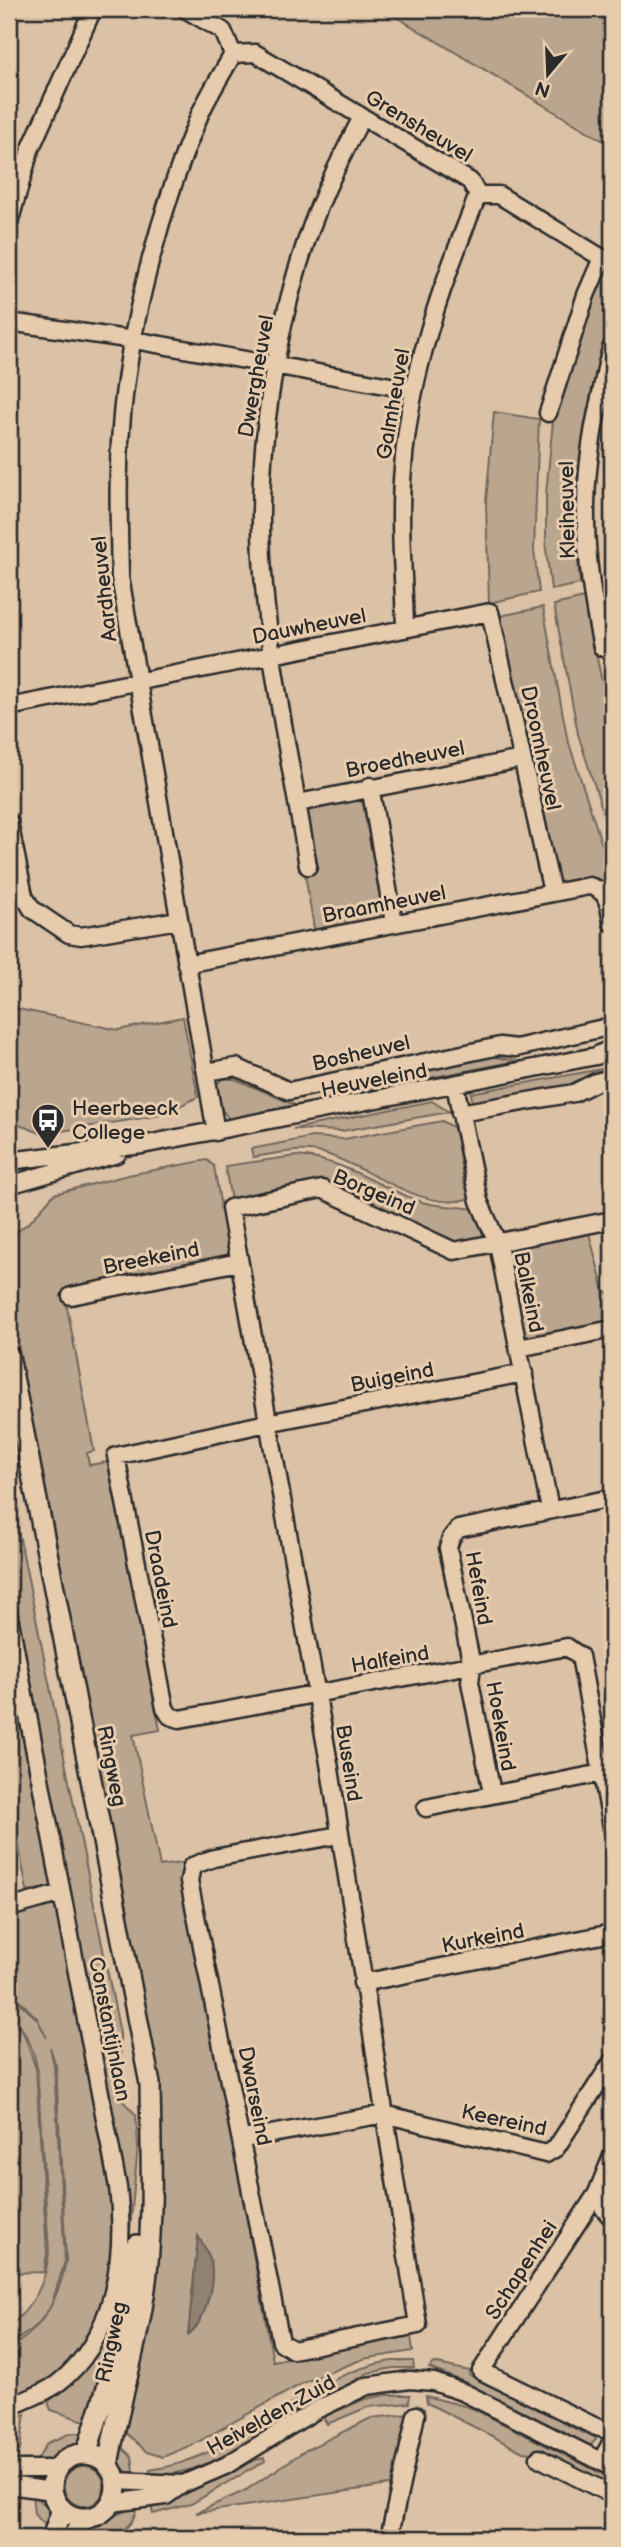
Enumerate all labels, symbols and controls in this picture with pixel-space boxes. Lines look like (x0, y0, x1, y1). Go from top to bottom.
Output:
north arrow (512, 38, 582, 108)
text: N (532, 75, 553, 102)
street label: Grensheuvel (361, 85, 477, 168)
street label: Dwergheuvel (233, 313, 280, 439)
street label: Galmheuvel (371, 347, 416, 462)
street label: Kleiheuvel (554, 461, 581, 559)
street label: Aardheuvel (87, 535, 122, 643)
street label: Dauwheuvel (250, 603, 368, 650)
street label: Droomheuvel (515, 684, 566, 813)
street label: Broedheuvel (343, 736, 467, 783)
street label: Braamheuvel (320, 880, 448, 929)
street label: Bosheuvel (310, 1030, 412, 1077)
street label: Heuveleind (319, 1058, 429, 1103)
place label: Heerbeeck College (72, 1096, 179, 1145)
bus stop icon: Heerbeeck College (29, 1101, 67, 1150)
street label: Borgeind (329, 1164, 419, 1221)
street label: Breekeind (101, 1237, 201, 1280)
street label: Balkeind (508, 1249, 549, 1335)
street label: Buigeind (348, 1357, 436, 1398)
street label: Draadeind (139, 1528, 182, 1630)
street label: Hefeind (460, 1549, 497, 1627)
street label: Halfeind (349, 1640, 431, 1679)
street label: Hoekeind (480, 1679, 521, 1773)
street label: Ringweg (91, 1723, 132, 1809)
street label: Buseind (330, 1723, 367, 1803)
street label: Kurkeind (440, 1918, 527, 1959)
street label: Constantijnlaan (83, 1955, 136, 2104)
street label: Dwarseind (233, 2044, 276, 2148)
street label: Keereind (459, 2099, 549, 2142)
street label: Schapenhei (480, 2216, 563, 2324)
street label: Ringweg (91, 2299, 132, 2385)
street label: Heivelden-Zuid (203, 2370, 340, 2461)

